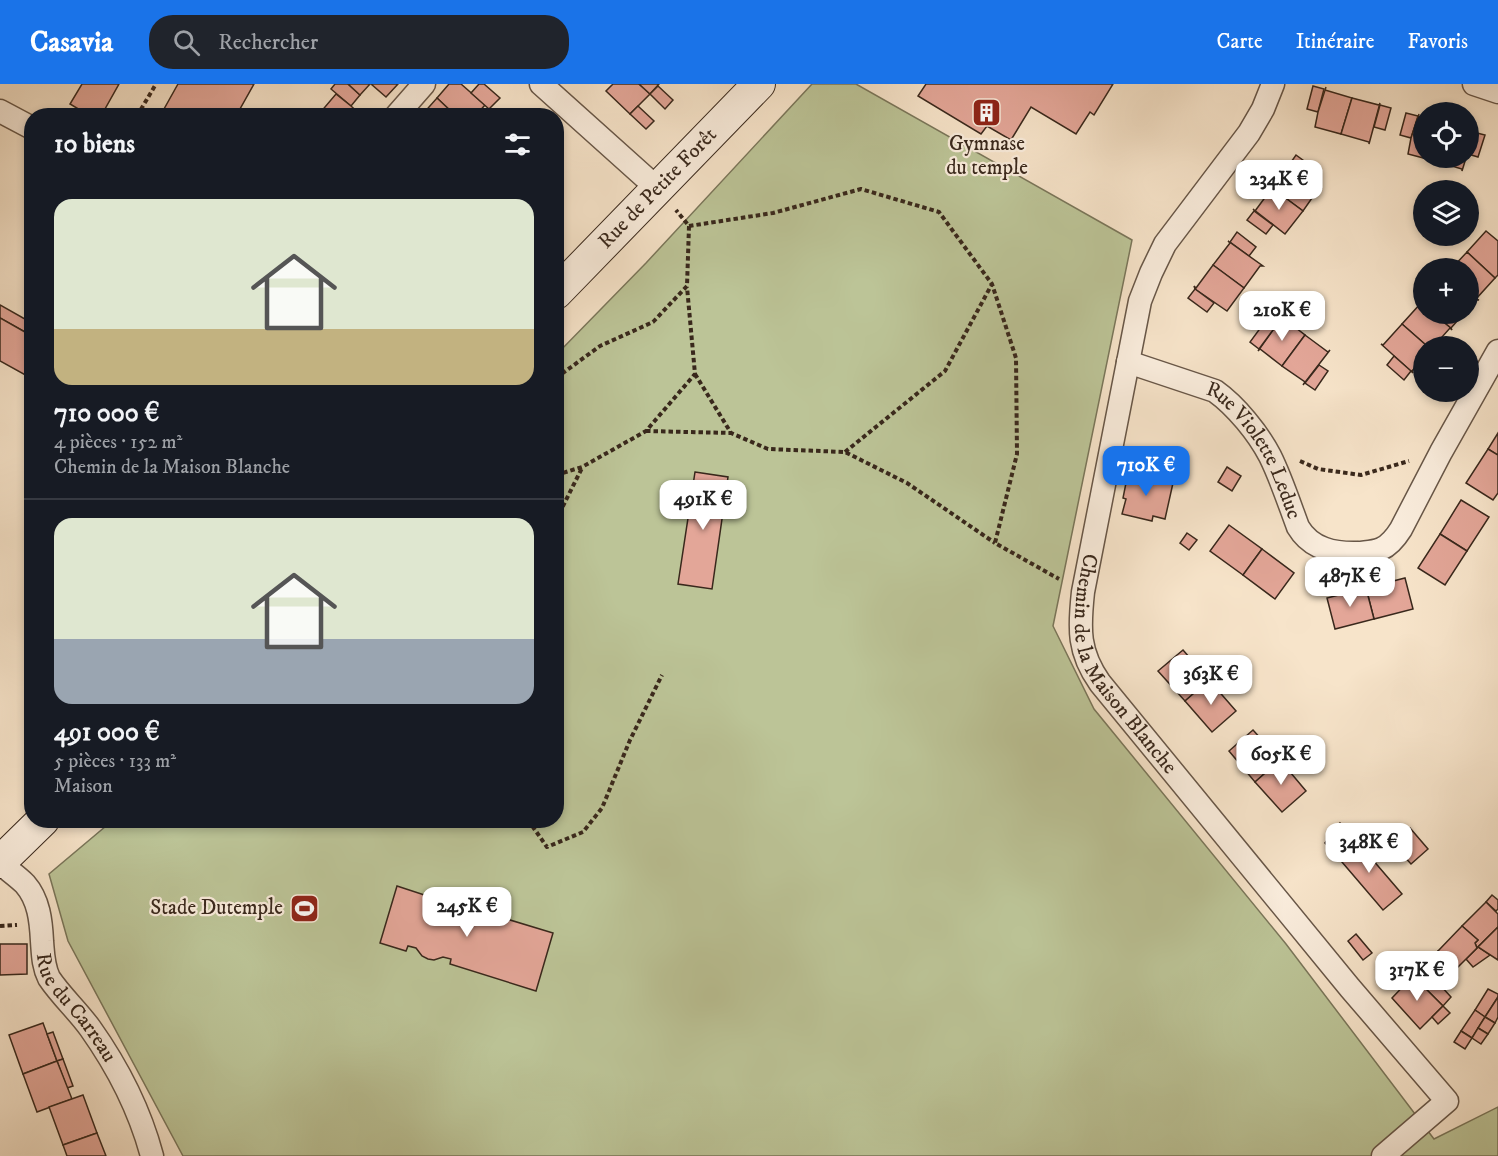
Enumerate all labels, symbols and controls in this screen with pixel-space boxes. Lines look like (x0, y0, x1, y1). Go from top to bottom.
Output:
search box (149, 15, 569, 69)
text: Casavia (30, 25, 113, 60)
icon: search (170, 26, 203, 59)
text: Rechercher (218, 29, 318, 56)
text: Carte (1217, 29, 1263, 55)
text: Itinéraire (1296, 29, 1374, 55)
text: Favoris (1407, 29, 1468, 55)
building icon: Gymnase du temple (971, 97, 1003, 129)
map controls (1413, 102, 1479, 402)
button: locate (1413, 102, 1479, 168)
street label: Rue de Petite Forêt (593, 122, 723, 254)
text: 10 biens (54, 128, 135, 161)
icon: filters (501, 128, 534, 161)
place label: Gymnase du temple (946, 131, 1028, 181)
pin: 234K € (1230, 160, 1328, 211)
text: 234K € (1250, 167, 1308, 192)
button: layers (1413, 180, 1479, 246)
icon: home (240, 238, 348, 346)
button: + (1413, 258, 1479, 324)
pin: 210K € (1233, 291, 1331, 342)
text: 210K € (1253, 298, 1311, 323)
button: − (1413, 336, 1479, 402)
street label: Rue Violette Leduc (1203, 376, 1307, 523)
text: 710 000 € (54, 397, 160, 430)
text: 4 pièces · 152 m² (54, 430, 182, 455)
pin: 710K € (1097, 446, 1195, 497)
text: 710K € (1117, 453, 1175, 478)
text: Chemin de la Maison Blanche (54, 455, 290, 480)
pin: 491K € (654, 480, 752, 531)
text: 491K € (674, 487, 732, 512)
street label: Chemin de la Maison Blanche (1068, 551, 1183, 780)
icon: home (240, 557, 348, 665)
pin: 487K € (1301, 557, 1399, 608)
text: 487K € (1319, 564, 1381, 589)
pin: 363K € (1162, 655, 1260, 706)
text: 363K € (1183, 662, 1239, 687)
text: 491 000 € (54, 716, 160, 749)
pin: 605K € (1232, 735, 1330, 786)
text: 605K € (1250, 742, 1312, 767)
text: 5 pièces · 133 m² (54, 749, 176, 774)
text: Maison (54, 774, 113, 799)
pin: 348K € (1320, 823, 1418, 874)
text: 348K € (1339, 830, 1399, 855)
pin: 245K € (418, 887, 516, 938)
sports icon: Stade Dutemple (288, 892, 320, 924)
text: 245K € (436, 894, 498, 919)
place label: Stade Dutemple (150, 895, 283, 921)
street label: Rue du Carreau (30, 951, 122, 1067)
pin: 317K € (1368, 951, 1466, 1002)
text: 317K € (1389, 958, 1445, 983)

